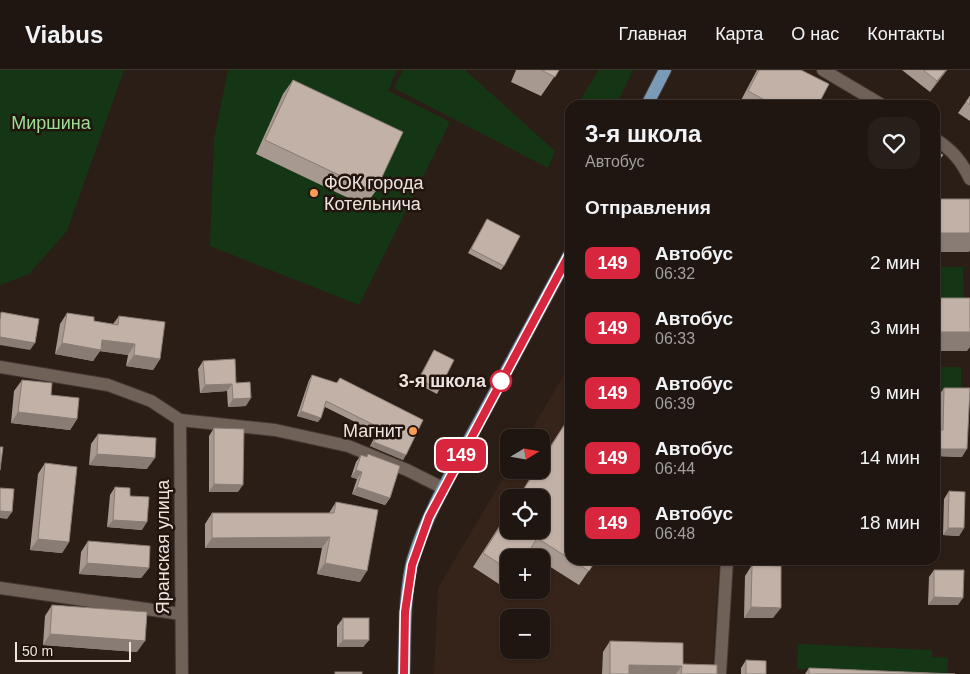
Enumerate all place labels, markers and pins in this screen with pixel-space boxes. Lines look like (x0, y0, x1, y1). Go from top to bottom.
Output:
place label: ФОК города Котельнича (324, 173, 424, 214)
marker: ФОК города Котельнича (308, 187, 320, 199)
marker: 3-я школа (490, 370, 512, 392)
place label: 3-я школа (399, 371, 487, 391)
place label: Магнит (343, 421, 403, 441)
marker: Магнит (407, 425, 419, 437)

